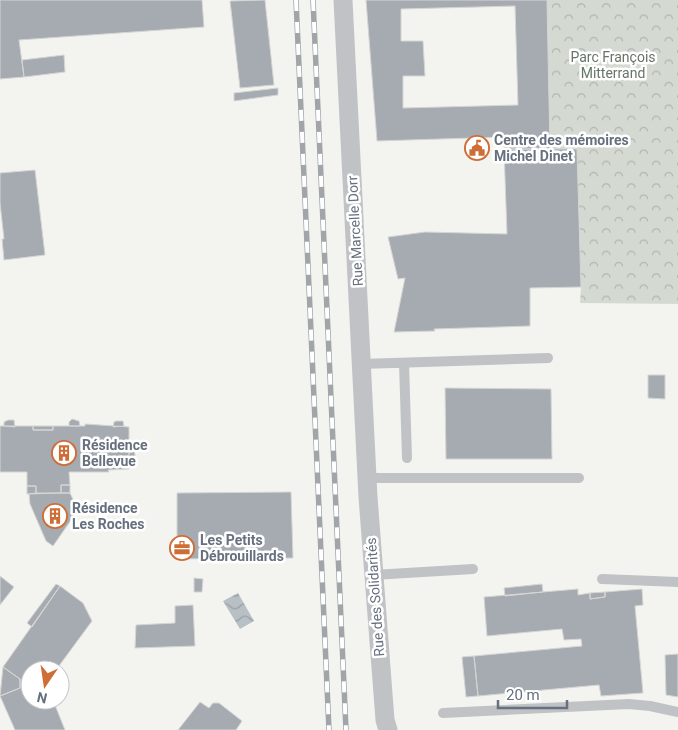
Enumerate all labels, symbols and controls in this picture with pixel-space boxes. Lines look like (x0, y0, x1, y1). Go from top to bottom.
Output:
park label: Parc François Mitterrand (570, 49, 656, 81)
place label: Centre des mémoires Michel Dinet (494, 132, 629, 164)
public building icon: Centre des mémoires Michel Dinet (464, 135, 490, 161)
street label: Rue Marcelle Dorr (344, 175, 366, 287)
place label: Résidence Bellevue (82, 437, 148, 469)
building icon: Résidence Bellevue (51, 440, 77, 466)
place label: Résidence Les Roches (72, 500, 145, 532)
building icon: Résidence Les Roches (42, 503, 68, 529)
place label: Les Petits Débrouillards (200, 532, 284, 564)
office icon: Les Petits Débrouillards (169, 535, 195, 561)
street label: Rue des Solidarités (363, 537, 387, 657)
north arrow (20, 660, 70, 710)
scale bar (498, 678, 567, 710)
text: 20 m (506, 686, 540, 704)
text: N (35, 689, 49, 707)

